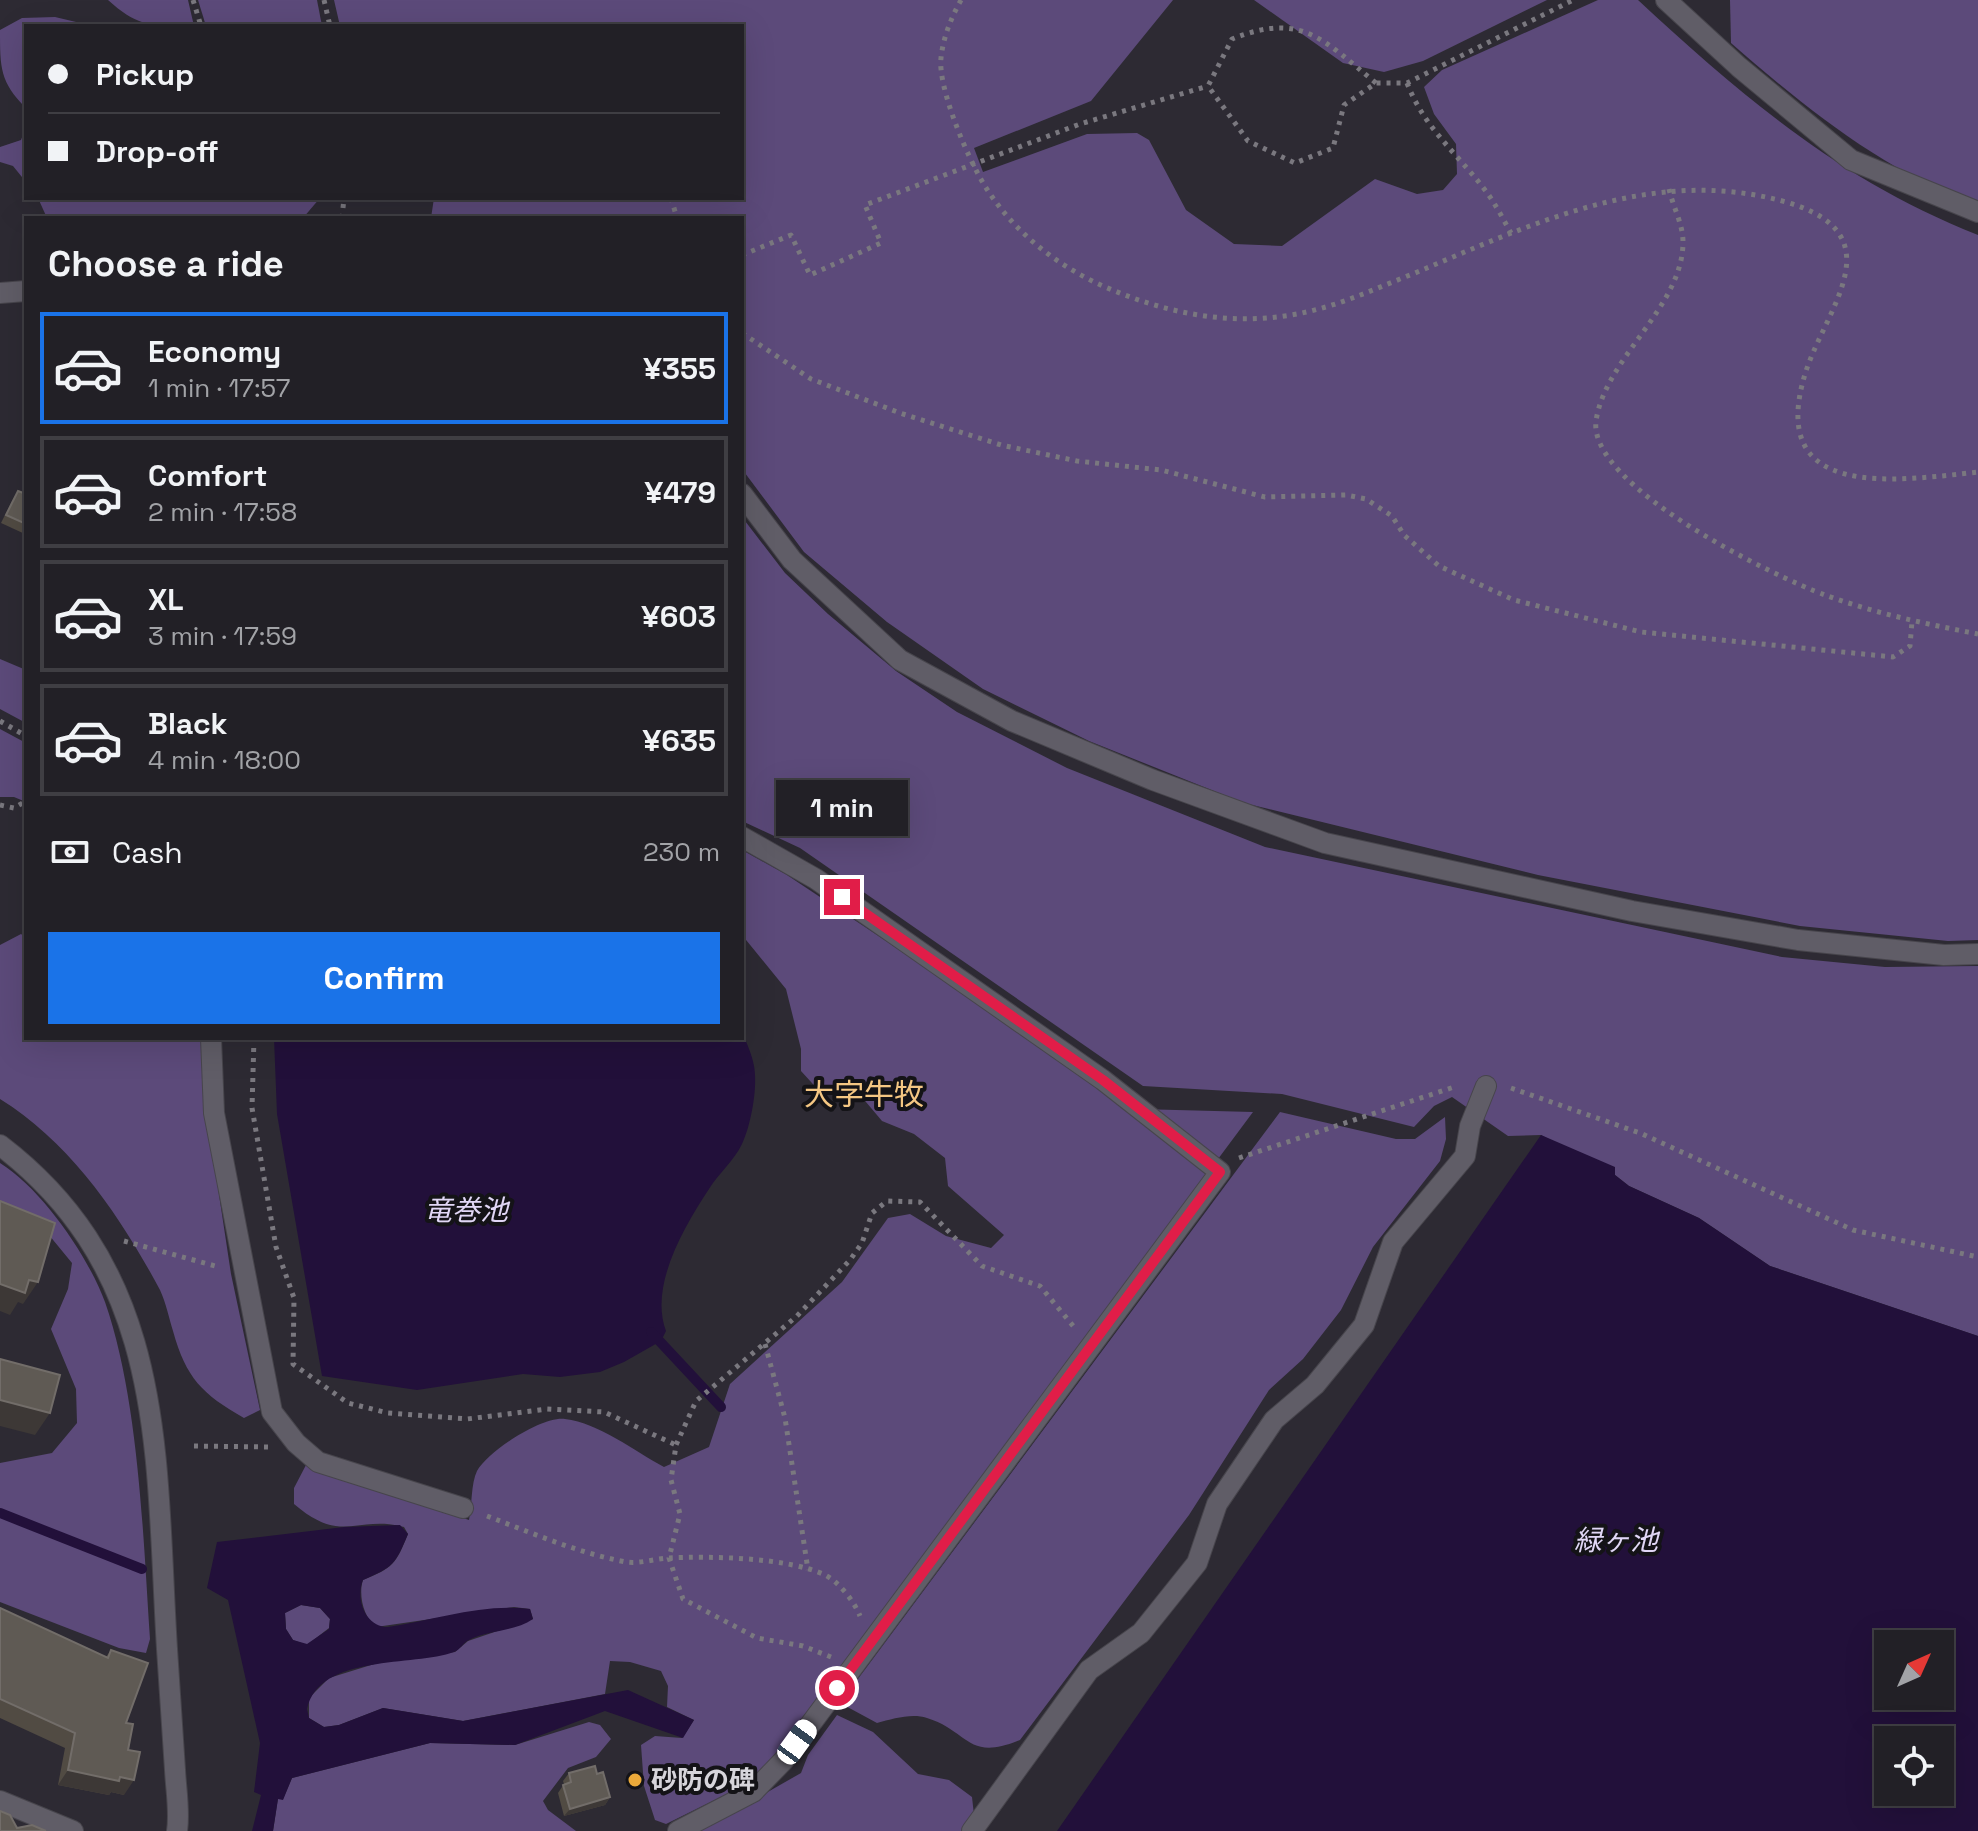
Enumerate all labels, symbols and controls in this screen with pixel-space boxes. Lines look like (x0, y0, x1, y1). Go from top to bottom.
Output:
text: Pickup (96, 55, 194, 94)
text: Drop-off (96, 132, 219, 171)
text: Choose a ride (48, 241, 284, 287)
icon: car (52, 332, 124, 404)
text: Economy (148, 332, 281, 371)
text: ¥355 (643, 349, 716, 388)
text: 1 min · 17:57 (148, 371, 290, 405)
icon: car (52, 456, 124, 528)
text: Comfort (148, 456, 267, 495)
text: ¥479 (644, 473, 716, 512)
text: 2 min · 17:58 (148, 495, 297, 529)
icon: car (52, 580, 124, 652)
text: XL (148, 580, 184, 619)
text: ¥603 (641, 597, 716, 636)
text: 3 min · 17:59 (148, 619, 297, 653)
icon: car (52, 704, 124, 776)
text: Black (148, 704, 227, 743)
text: ¥635 (643, 721, 716, 760)
text: 4 min · 18:00 (148, 743, 301, 777)
callout: 1 min (776, 781, 908, 837)
text: 1 min (810, 791, 874, 825)
icon: cash (48, 830, 92, 874)
text: Cash (112, 833, 183, 872)
text: 230 m (643, 835, 720, 869)
route end (824, 879, 860, 915)
button: Confirm (48, 932, 720, 1024)
district label: 大字牛牧 (804, 1075, 924, 1114)
water label: 竜巻池 (424, 1192, 511, 1228)
water label: 緑ヶ池 (1574, 1522, 1661, 1558)
north arrow (1874, 1630, 1954, 1710)
map controls (1874, 1630, 1954, 1806)
route start (819, 1670, 855, 1706)
car (773, 1716, 821, 1768)
button: locate (1874, 1726, 1954, 1806)
place label: 砂防の碑 (651, 1763, 755, 1797)
marker: 砂防の碑 (626, 1771, 644, 1789)

